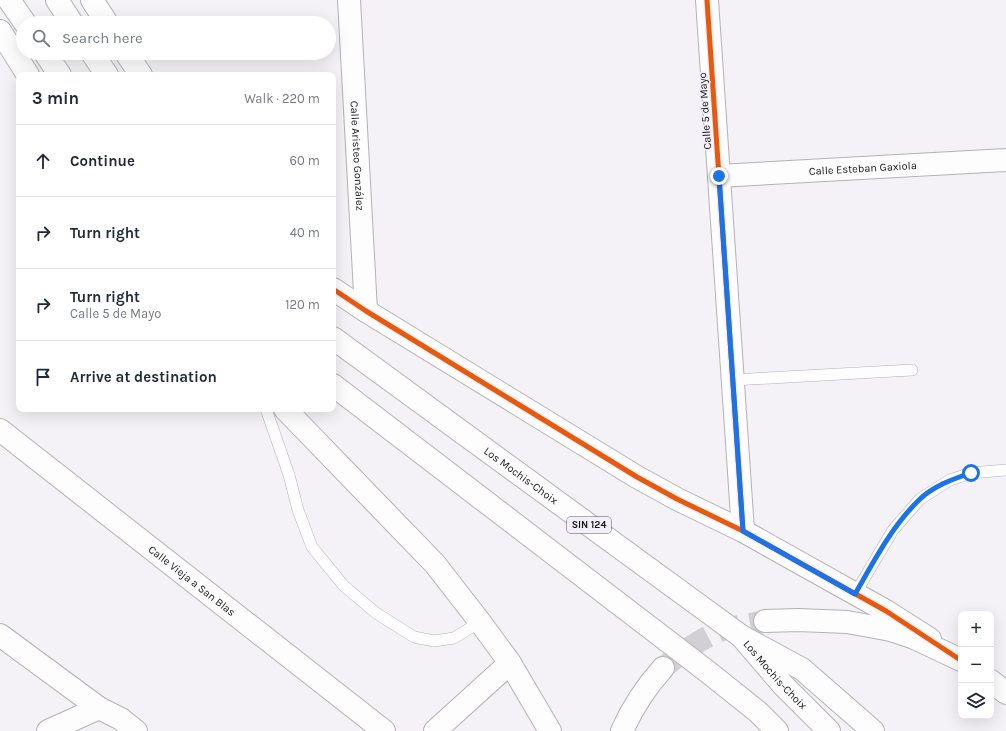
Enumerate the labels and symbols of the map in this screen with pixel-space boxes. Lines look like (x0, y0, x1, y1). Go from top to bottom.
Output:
street label: Calle 5 de Mayo (696, 72, 714, 150)
street label: Calle Aristeo González (348, 100, 367, 211)
street label: Calle Esteban Gaxiola (808, 158, 917, 177)
route end (710, 167, 728, 185)
street label: Los Mochis-Choix (482, 444, 561, 507)
route start (962, 464, 980, 482)
road number: SIN 124 (567, 517, 611, 533)
street label: Calle Vieja a San Blas (146, 542, 238, 619)
street label: Los Mochis-Choix (741, 637, 810, 712)

